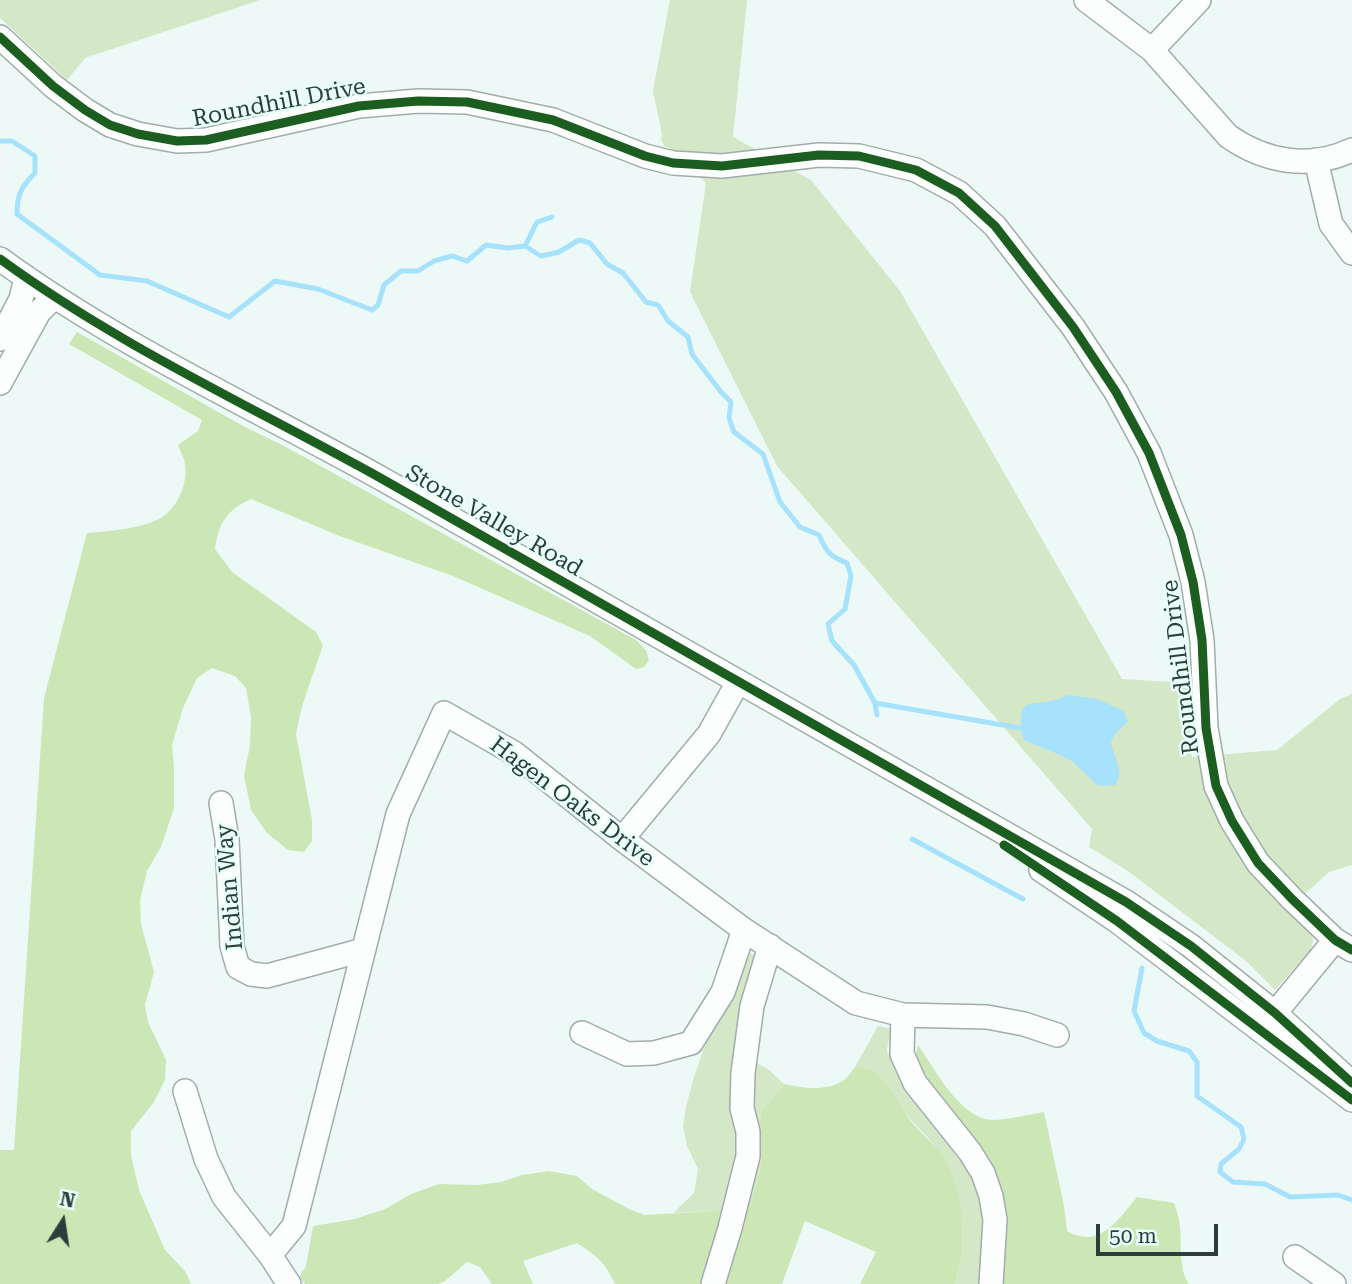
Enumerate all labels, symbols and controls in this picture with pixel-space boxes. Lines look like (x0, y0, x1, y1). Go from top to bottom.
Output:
street label: Roundhill Drive (190, 73, 368, 133)
street label: Stone Valley Road (401, 459, 587, 583)
street label: Roundhill Drive (1157, 578, 1205, 756)
street label: Hagen Oaks Drive (484, 731, 660, 873)
street label: Indian Way (211, 823, 249, 951)
north arrow (28, 1186, 98, 1256)
text: N (58, 1187, 77, 1213)
scale bar (1100, 1210, 1222, 1254)
text: 50 m (1109, 1224, 1157, 1248)

